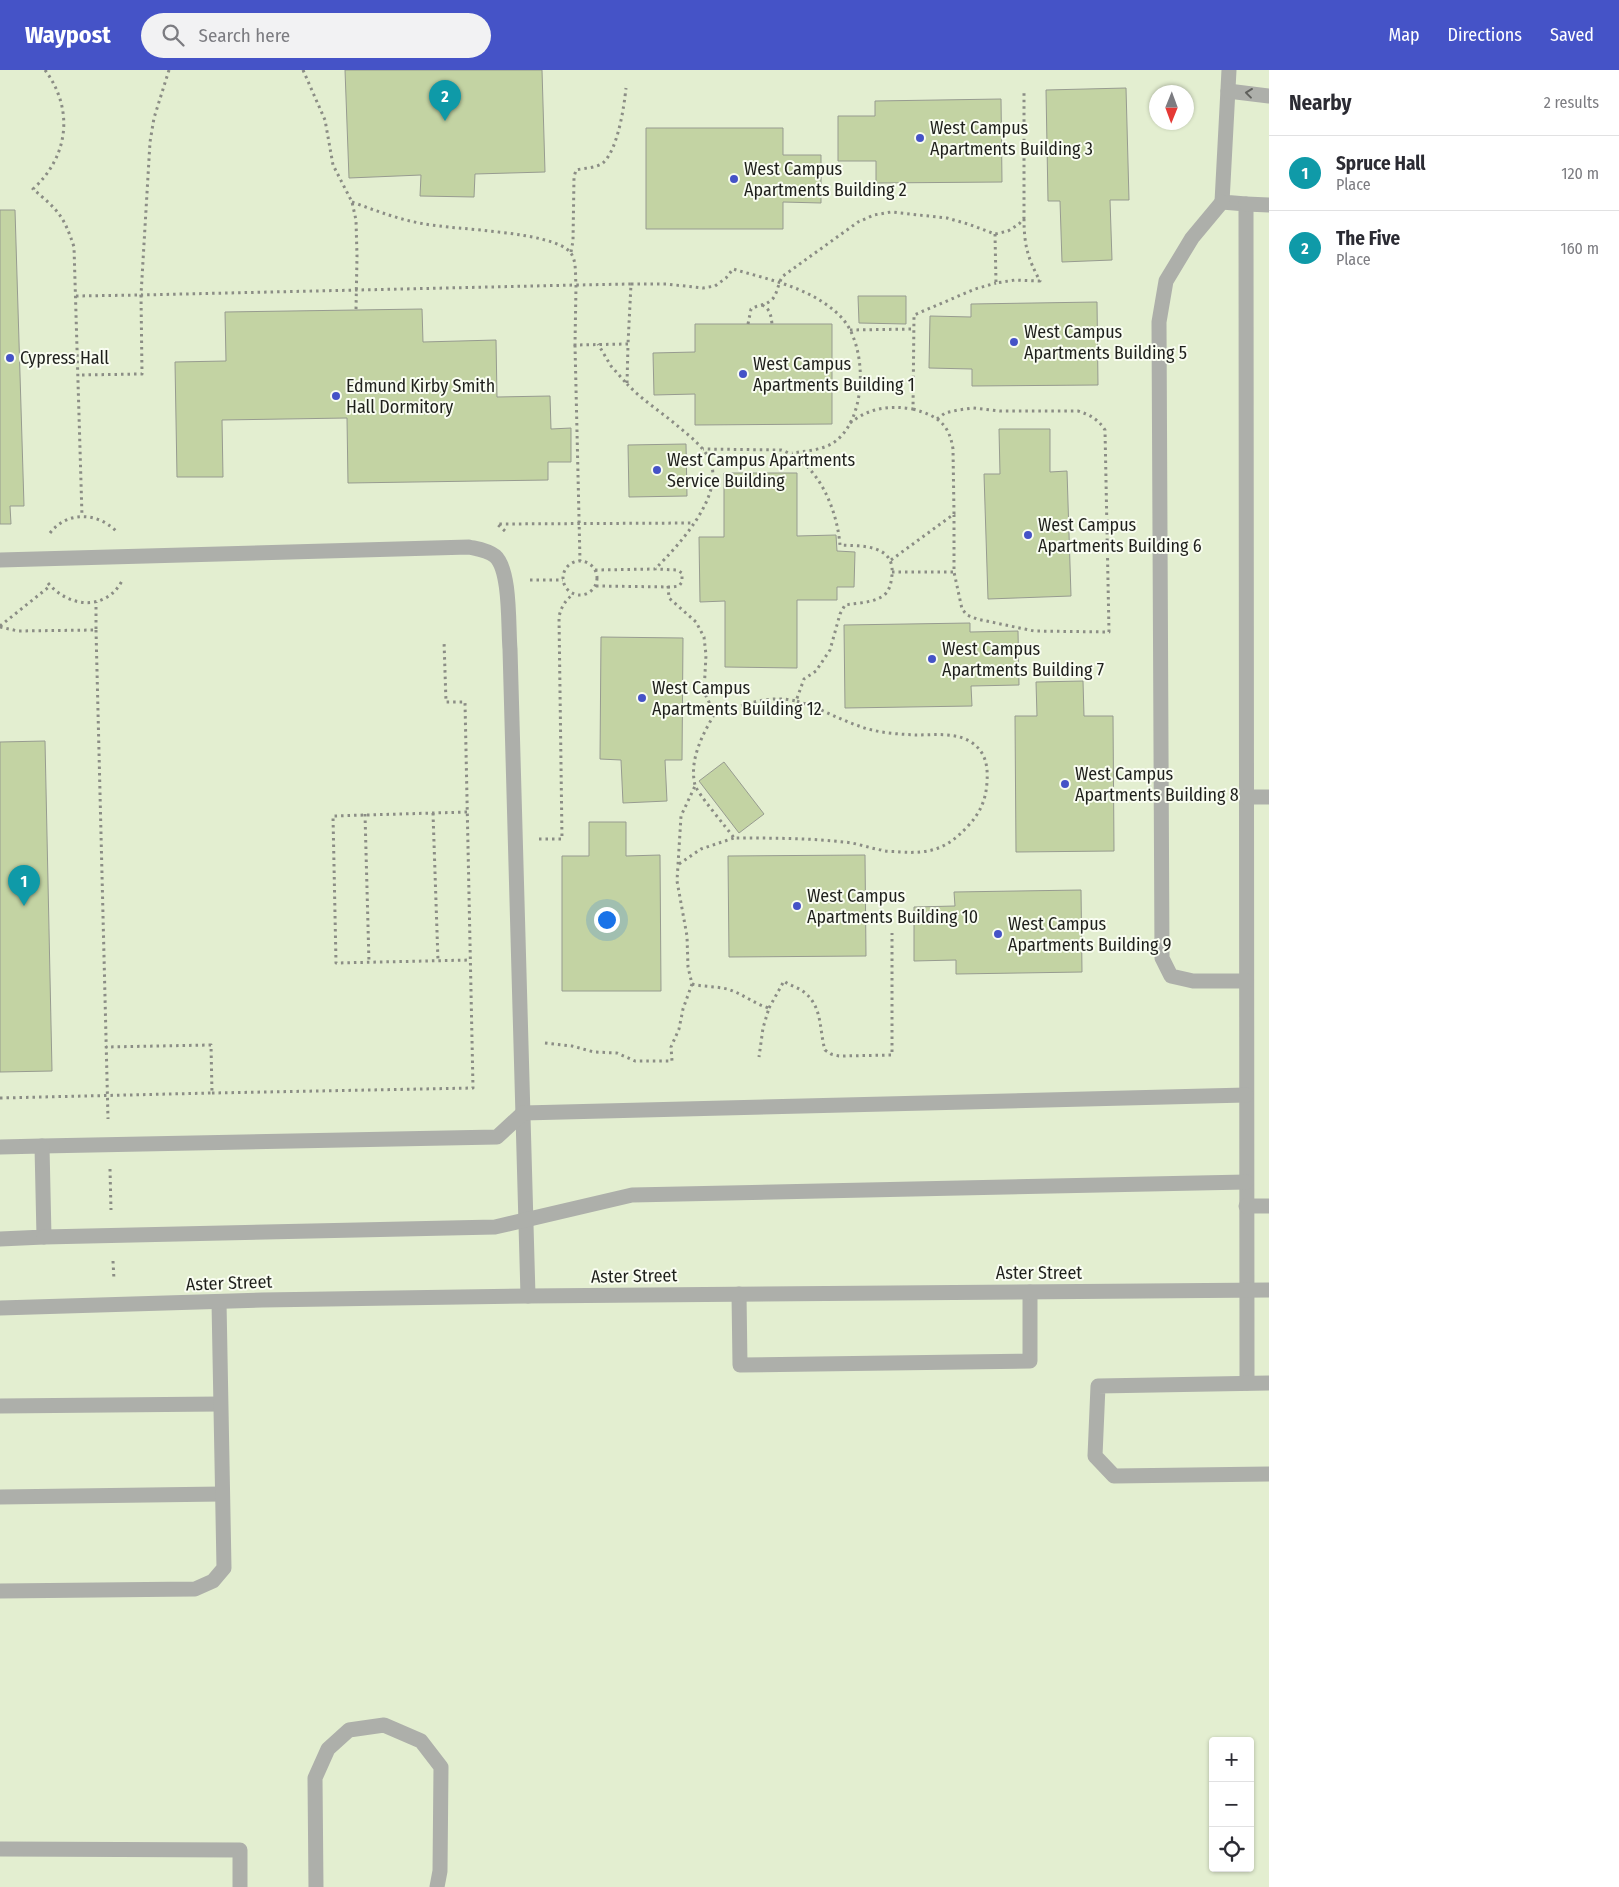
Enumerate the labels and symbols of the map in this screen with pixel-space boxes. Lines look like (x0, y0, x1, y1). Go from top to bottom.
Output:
pin: 2 (429, 80, 461, 121)
north arrow (1149, 85, 1194, 130)
one-way arrow (1244, 89, 1253, 99)
place label: West Campus Apartments Building 3 (930, 117, 1093, 160)
marker: West Campus Apartments Building 3 (914, 132, 926, 144)
place label: West Campus Apartments Building 2 (744, 158, 907, 201)
marker: West Campus Apartments Building 2 (728, 173, 740, 185)
place label: West Campus Apartments Building 5 (1024, 321, 1187, 364)
marker: West Campus Apartments Building 5 (1008, 336, 1020, 348)
place label: Cypress Hall (20, 347, 109, 369)
marker: Cypress Hall (4, 352, 16, 364)
place label: West Campus Apartments Building 1 (753, 353, 915, 396)
marker: West Campus Apartments Building 1 (737, 368, 749, 380)
place label: Edmund Kirby Smith Hall Dormitory (346, 375, 495, 418)
marker: Edmund Kirby Smith Hall Dormitory (330, 390, 342, 402)
place label: West Campus Apartments Service Building (667, 449, 856, 492)
marker: West Campus Apartments Service Building (651, 464, 663, 476)
place label: West Campus Apartments Building 6 (1038, 514, 1202, 557)
marker: West Campus Apartments Building 6 (1022, 529, 1034, 541)
place label: West Campus Apartments Building 7 (942, 638, 1104, 681)
marker: West Campus Apartments Building 7 (926, 653, 938, 665)
place label: West Campus Apartments Building 12 (652, 677, 822, 720)
marker: West Campus Apartments Building 12 (636, 692, 648, 704)
place label: West Campus Apartments Building 8 (1075, 763, 1239, 806)
marker: West Campus Apartments Building 8 (1059, 778, 1071, 790)
pin: 1 (8, 865, 40, 906)
place label: West Campus Apartments Building 10 (807, 885, 978, 928)
marker: West Campus Apartments Building 10 (791, 900, 803, 912)
your location (594, 907, 620, 933)
place label: West Campus Apartments Building 9 (1008, 913, 1171, 956)
marker: West Campus Apartments Building 9 (992, 928, 1004, 940)
street label: Aster Street (996, 1262, 1082, 1284)
street label: Aster Street (591, 1264, 678, 1288)
street label: Aster Street (185, 1270, 273, 1296)

